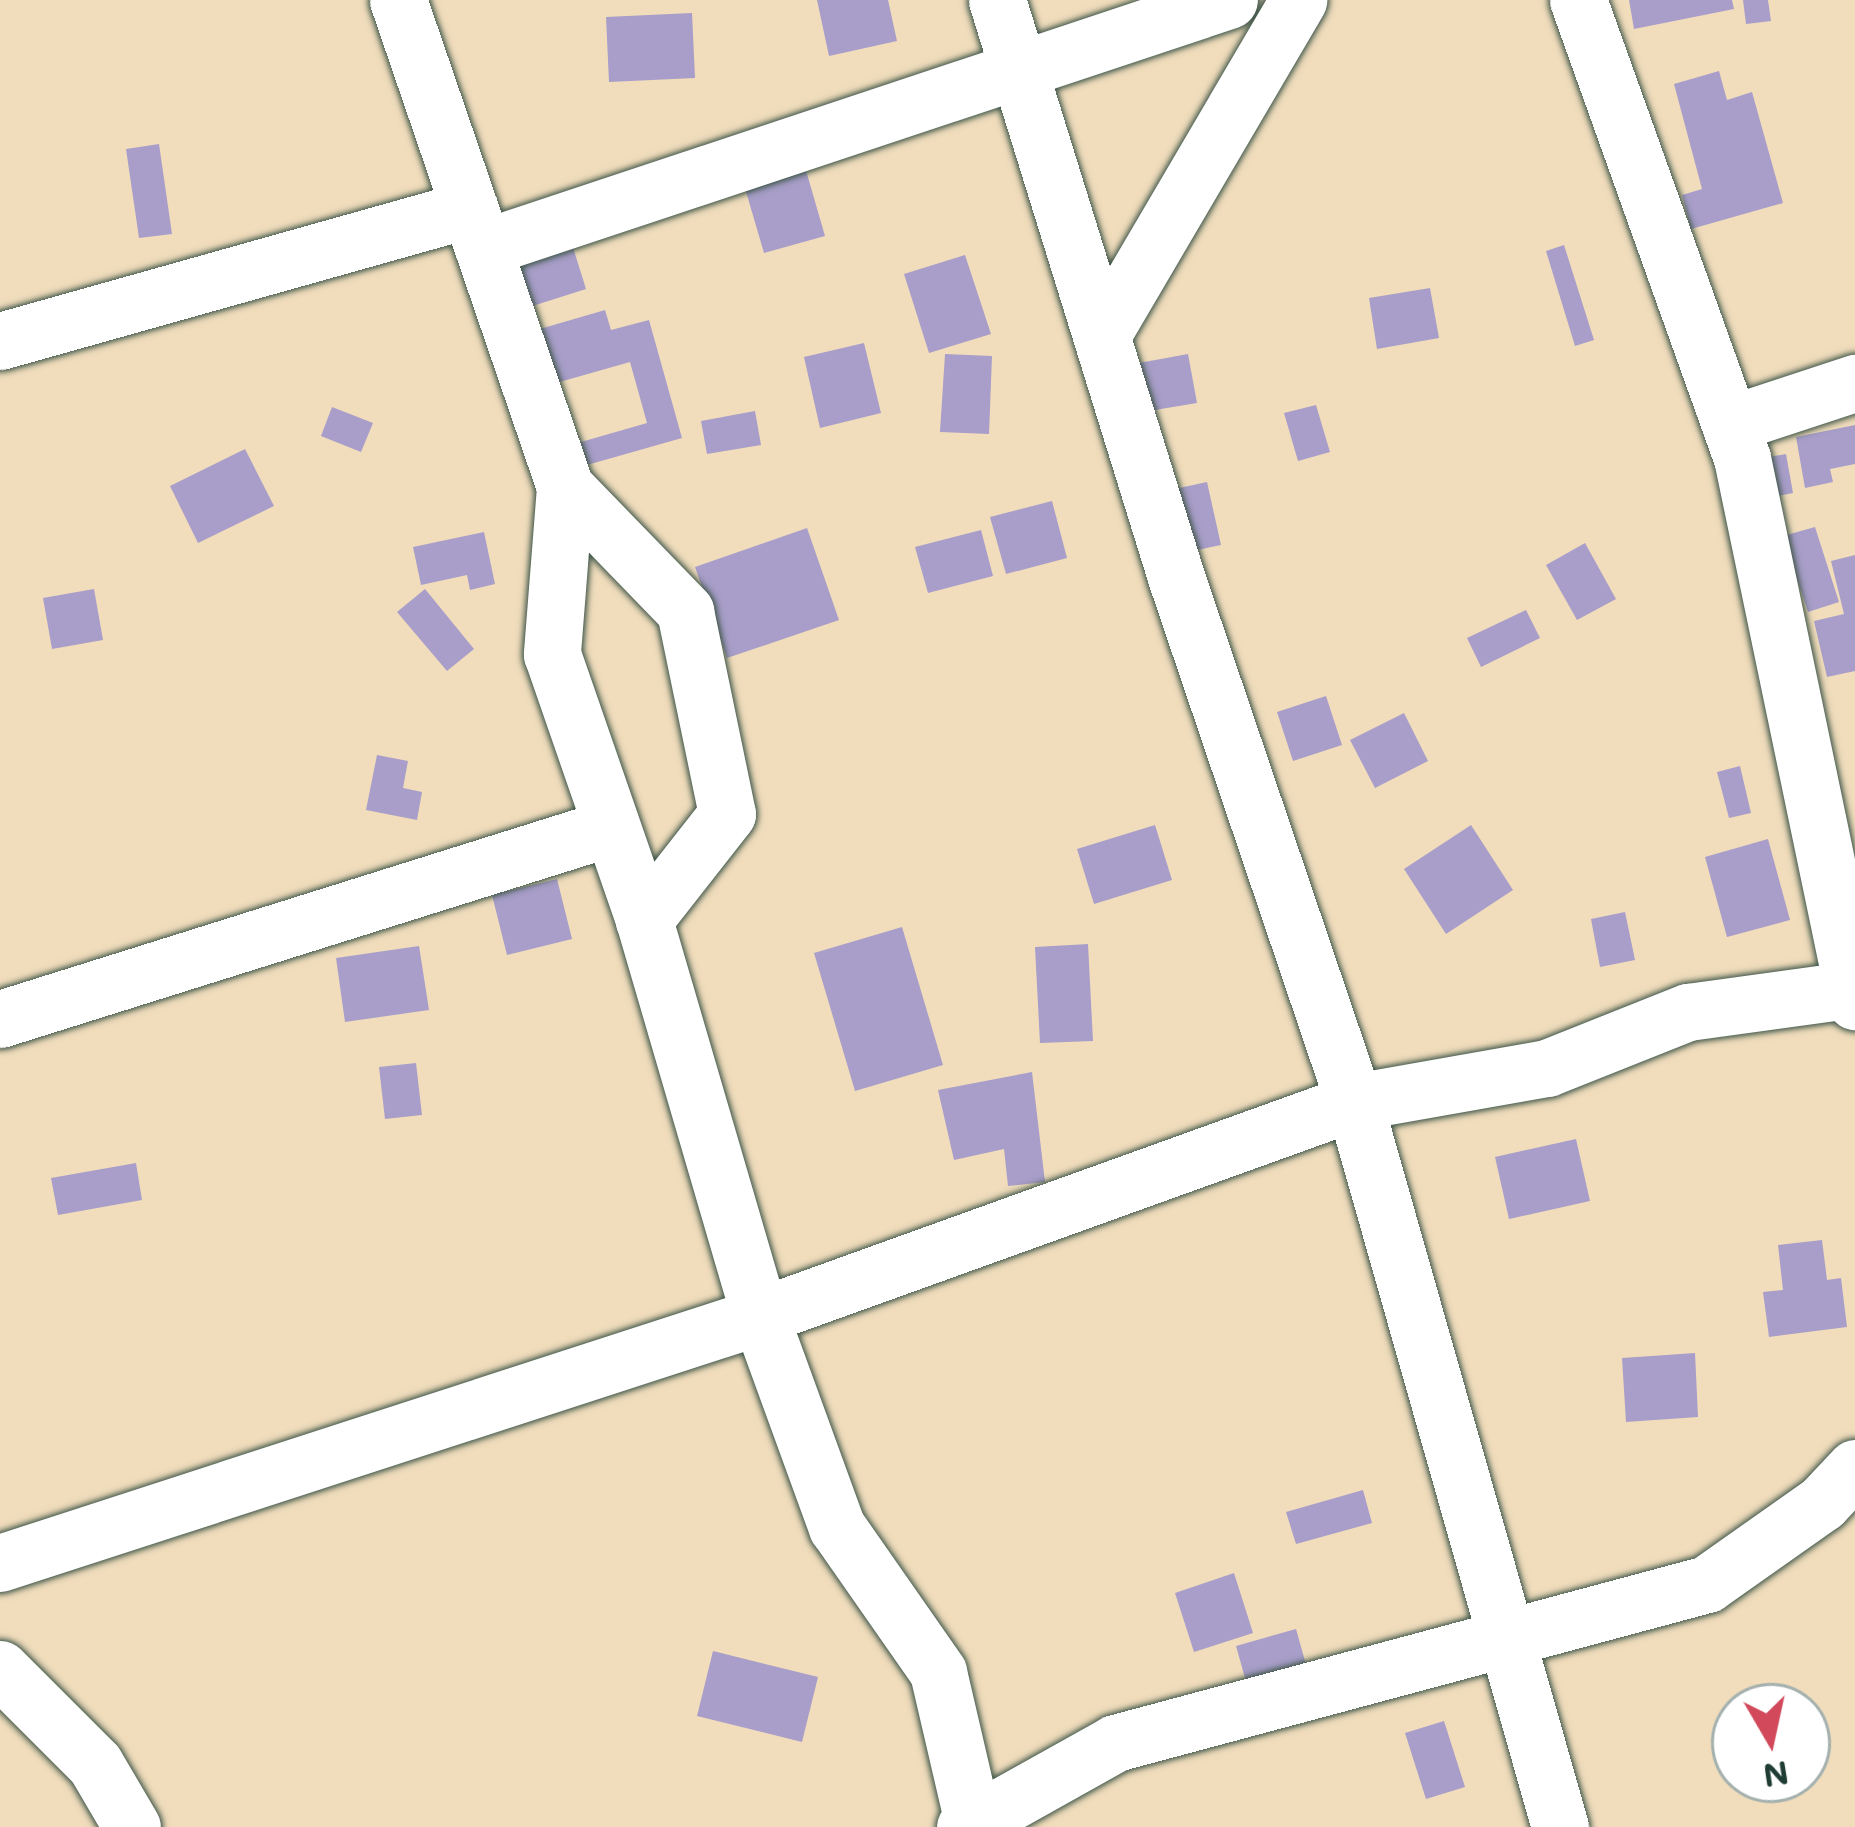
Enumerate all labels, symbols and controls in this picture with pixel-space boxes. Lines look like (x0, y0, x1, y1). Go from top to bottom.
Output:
north arrow (1711, 1683, 1831, 1803)
text: N (1761, 1753, 1792, 1799)

